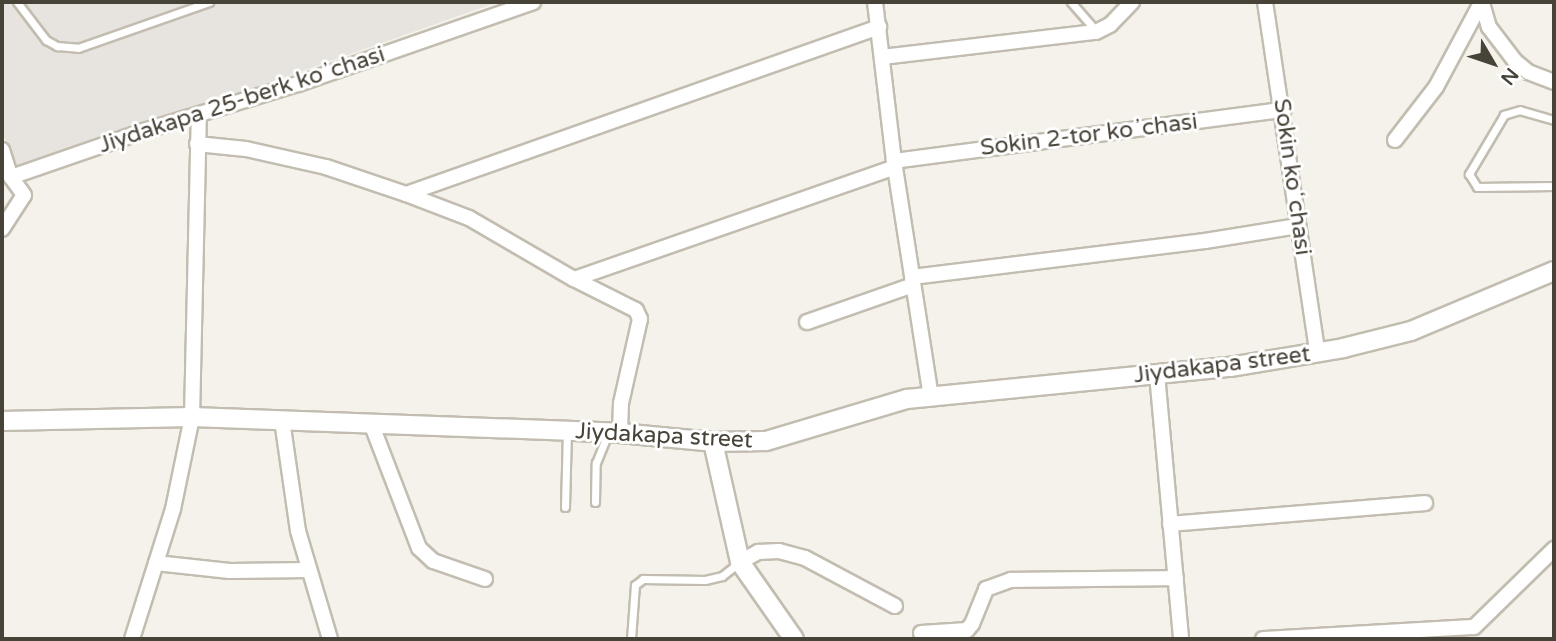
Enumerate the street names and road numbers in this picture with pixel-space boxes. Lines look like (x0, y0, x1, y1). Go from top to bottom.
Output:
street label: Jiydakapa 25-berk koʼchasi (95, 41, 389, 159)
street label: Sokin koʻchasi (1267, 97, 1317, 257)
street label: Sokin 2-tor koʼchasi (979, 108, 1199, 162)
street label: Jiydakapa street (1132, 340, 1312, 390)
street label: Jiydakapa street (575, 418, 753, 454)

